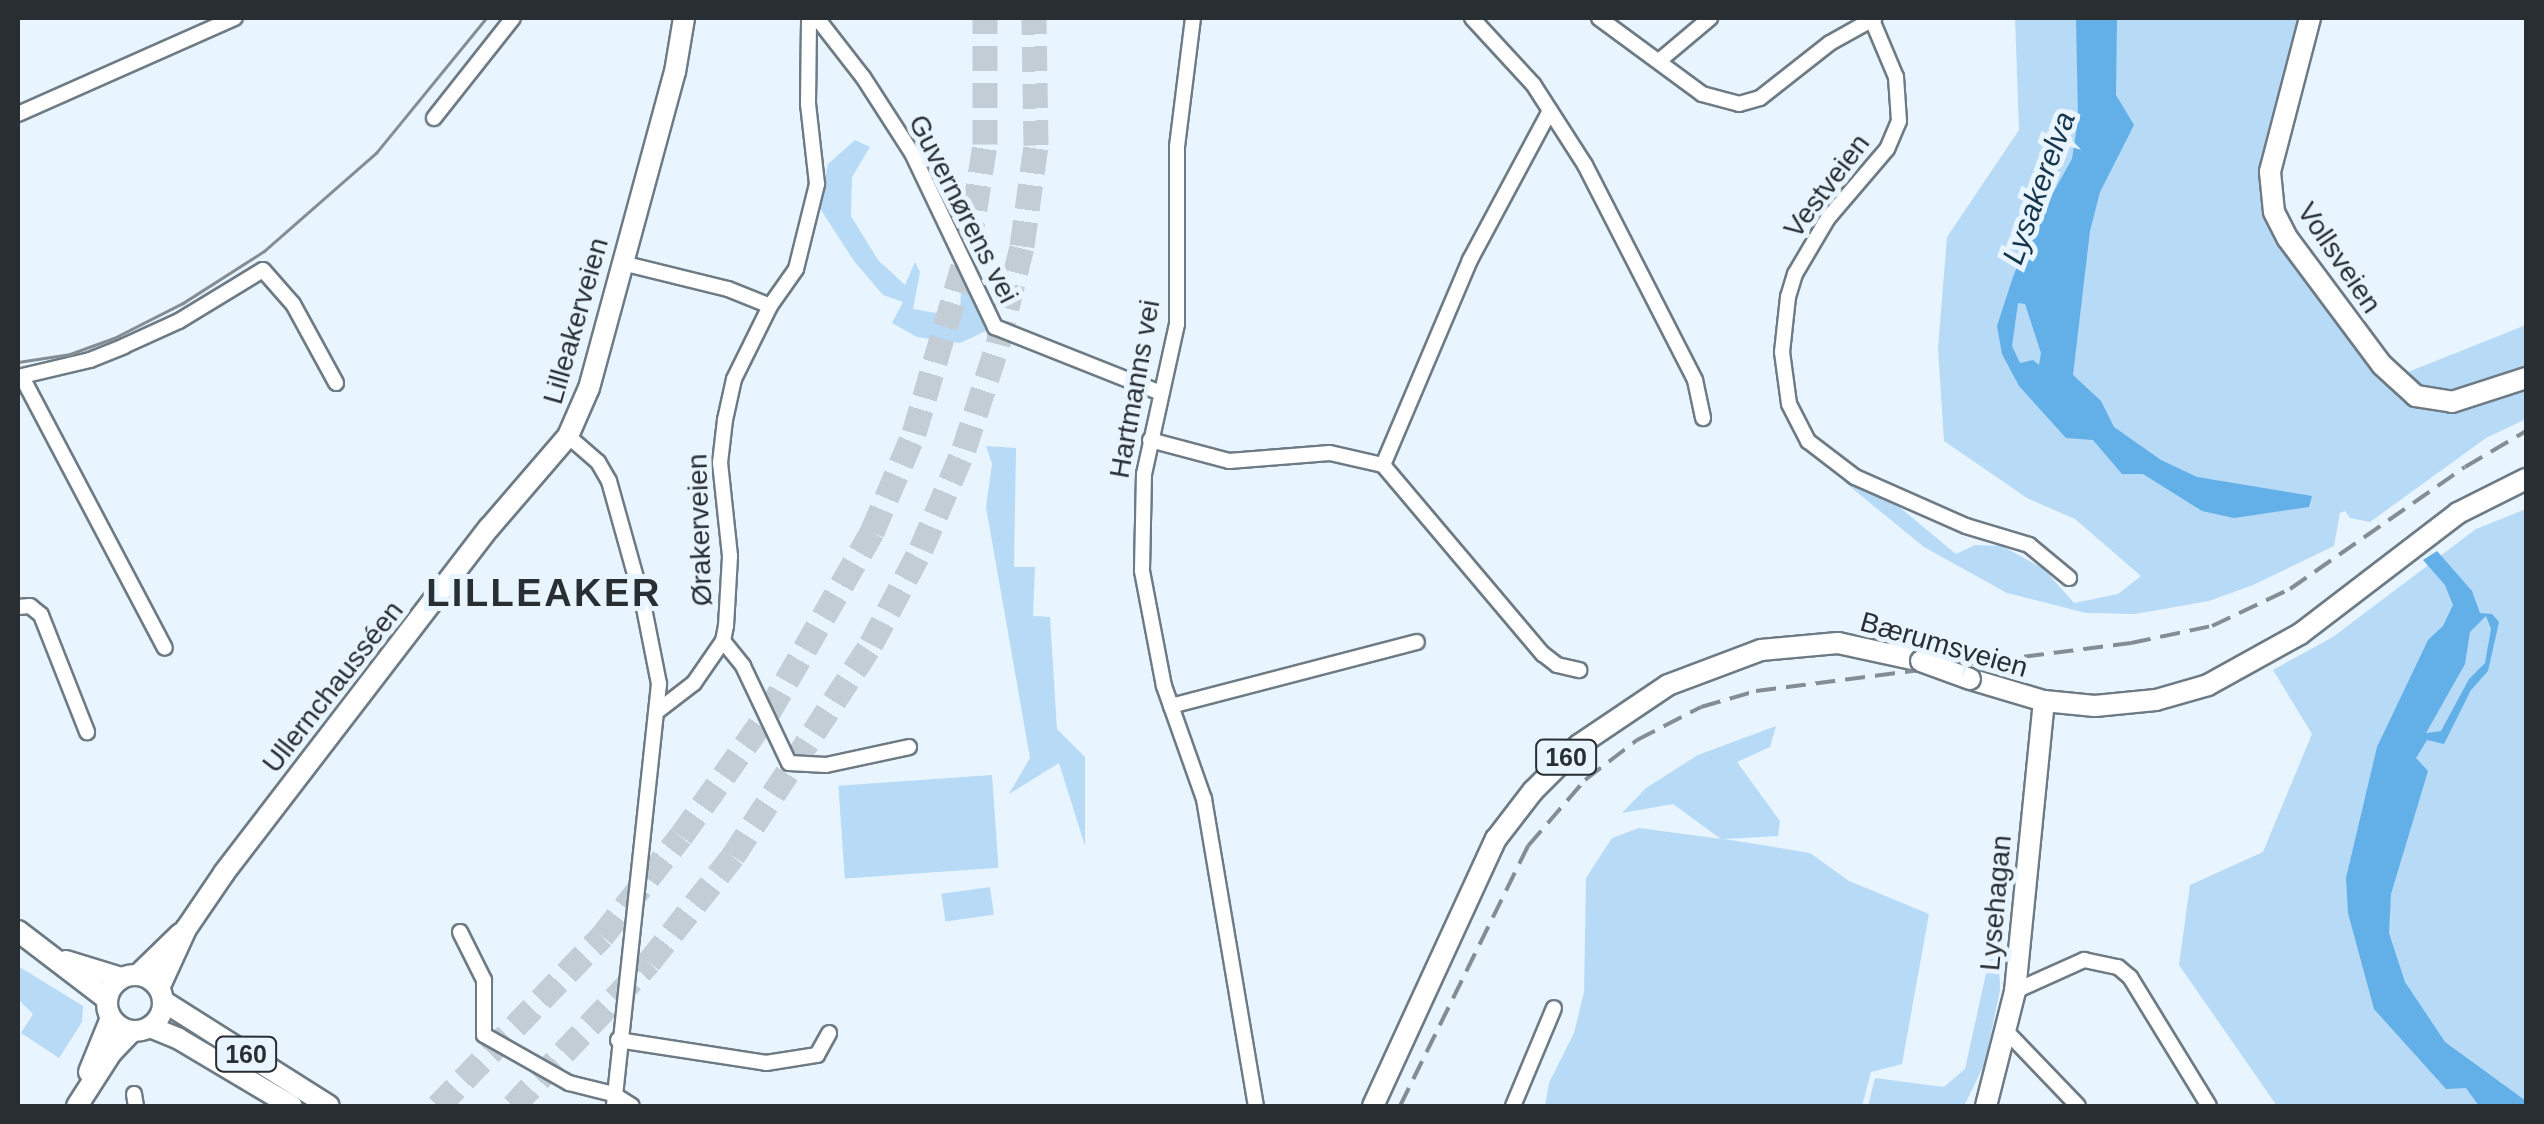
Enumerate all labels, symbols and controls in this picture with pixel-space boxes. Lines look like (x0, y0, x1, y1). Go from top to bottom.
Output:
water label: Lysakerelva (1995, 107, 2083, 269)
street label: Guvernørens vei (901, 109, 1025, 309)
street label: Vestveien (1777, 127, 1877, 245)
street label: Vollsveien (2290, 196, 2388, 320)
street label: Lilleakerveien (536, 234, 616, 408)
street label: Hartmanns vei (1103, 297, 1167, 481)
street label: Ørakerveien (681, 453, 719, 607)
district label: LILLEAKER (426, 571, 662, 617)
street label: Ullernchausséen (256, 594, 410, 780)
street label: Bærumsveien (1856, 605, 2032, 685)
road number: 160 (1534, 737, 1598, 777)
street label: Lysehagan (1973, 834, 2019, 972)
road number: 160 (214, 1034, 278, 1074)

